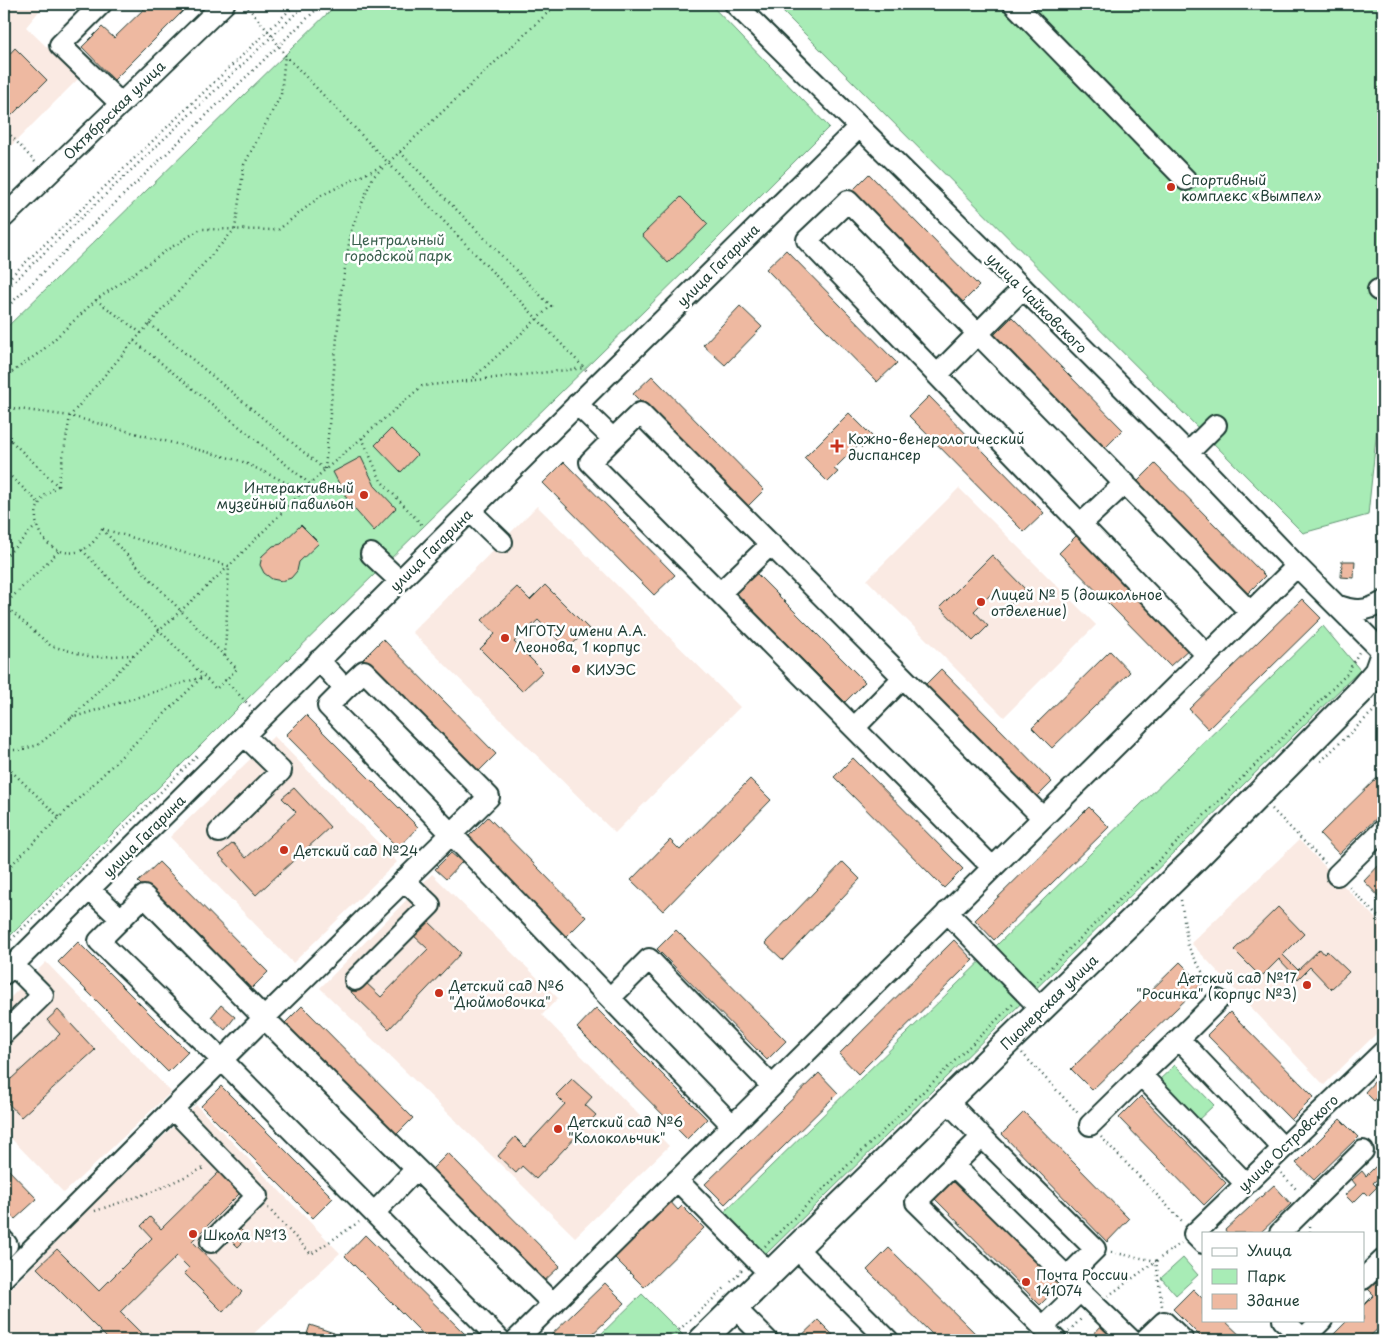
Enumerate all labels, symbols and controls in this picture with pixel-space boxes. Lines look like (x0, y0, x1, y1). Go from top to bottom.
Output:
street label: Октябрьская улица (58, 56, 170, 164)
place label: Спортивный комплекс «Вымпел» (1181, 169, 1322, 206)
marker: Спортивный комплекс «Вымпел» (1165, 181, 1177, 193)
street label: улица Гагарина (672, 219, 764, 311)
park label: Центральный городской парк (344, 229, 453, 266)
street label: улица Чайковского (982, 248, 1092, 358)
place label: Кожно-венерологический диспансер (848, 428, 1025, 465)
marker: Кожно-венерологический диспансер (830, 439, 844, 453)
place label: Интерактивный музейный павильон (217, 477, 354, 514)
marker: Интерактивный музейный павильон (358, 489, 370, 501)
street label: улица Гагарина (385, 504, 477, 596)
place label: Лицей № 5 (дошкольное отделение) (991, 584, 1163, 621)
marker: Лицей № 5 (дошкольное отделение) (975, 596, 987, 608)
place label: МГОТУ имени А.А. Леонова, 1 корпус (515, 620, 647, 657)
marker: МГОТУ имени А.А. Леонова, 1 корпус (499, 632, 511, 644)
place label: КИУЭС (586, 659, 636, 680)
marker: КИУЭС (570, 663, 582, 675)
street label: улица Гагарина (98, 790, 190, 882)
place label: Детский сад №24 (293, 840, 418, 861)
marker: Детский сад №24 (278, 844, 290, 856)
street label: Пионерская улица (995, 950, 1103, 1054)
place label: Детский сад №17 "Росинка" (корпус №3) (1136, 967, 1298, 1004)
place label: Детский сад №6 "Дюймовочка" (448, 975, 564, 1012)
marker: Детский сад №17 "Росинка" (корпус №3) (1301, 979, 1313, 991)
marker: Детский сад №6 "Дюймовочка" (433, 987, 445, 999)
street label: улица Островского (1233, 1089, 1343, 1196)
place label: Детский сад №6 "Колокольчик" (567, 1111, 683, 1148)
marker: Детский сад №6 "Колокольчик" (552, 1123, 564, 1135)
place label: Школа №13 (203, 1224, 287, 1245)
marker: Школа №13 (187, 1228, 199, 1240)
legend (1202, 1232, 1364, 1322)
text: Улица (1247, 1238, 1292, 1261)
place label: Почта России 141074 (1036, 1264, 1128, 1301)
text: Парк (1247, 1264, 1286, 1287)
marker: Почта России 141074 (1020, 1276, 1032, 1288)
text: Здание (1247, 1288, 1300, 1311)

